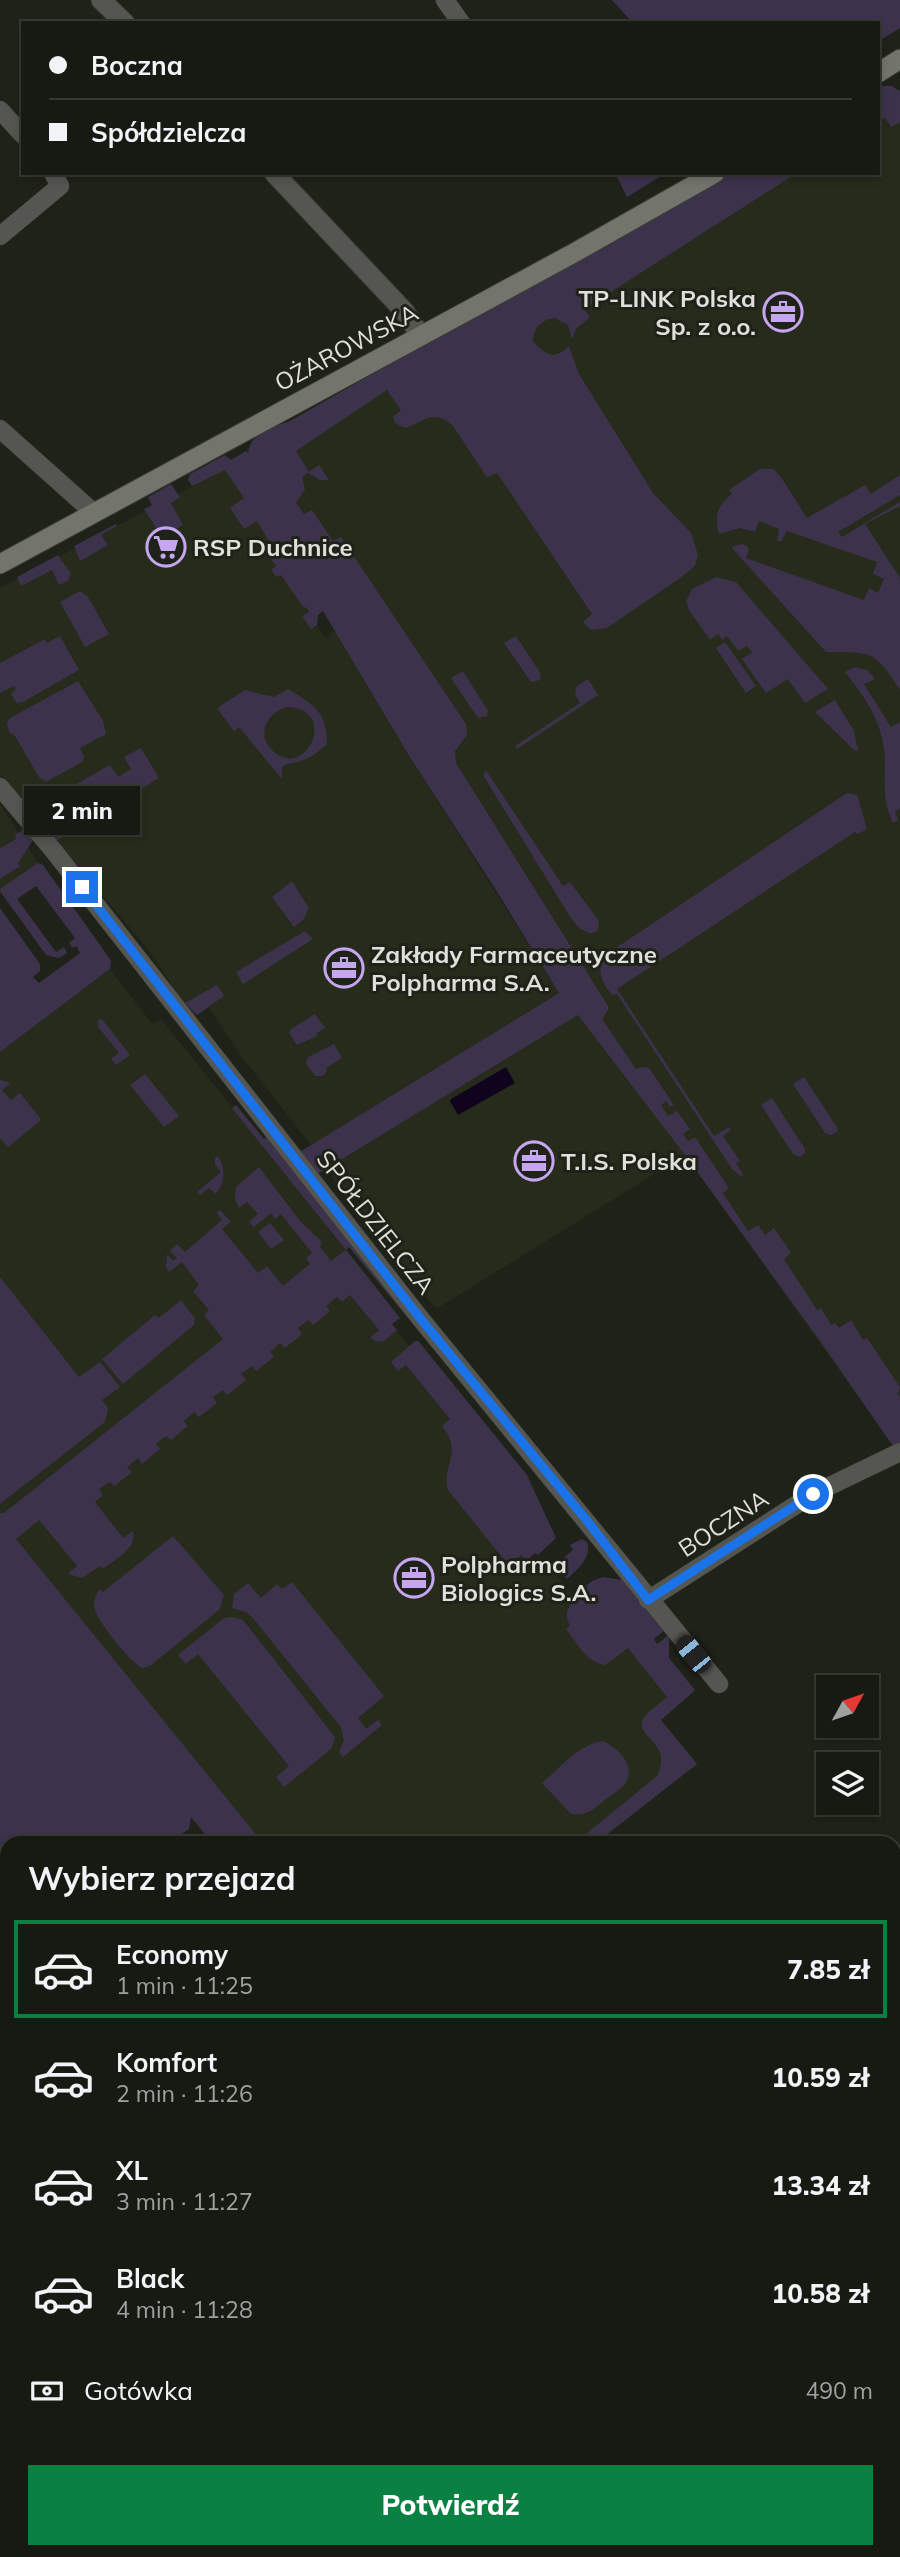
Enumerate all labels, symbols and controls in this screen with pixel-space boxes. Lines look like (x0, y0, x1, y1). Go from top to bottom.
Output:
text: Boczna (91, 49, 183, 82)
text: Spółdzielcza (91, 116, 246, 149)
place label: TP-LINK Polska Sp. z o.o. (578, 283, 756, 341)
office icon: TP-LINK Polska Sp. z o.o. (762, 291, 804, 333)
street label: OŻAROWSKA (269, 296, 423, 397)
supermarket icon: RSP Duchnice (145, 526, 187, 568)
place label: RSP Duchnice (193, 532, 353, 562)
callout: 2 min (24, 786, 140, 834)
text: 2 min (51, 796, 113, 825)
route end (66, 871, 98, 903)
place label: Zakłady Farmaceutyczne Polpharma S.A. (371, 939, 657, 997)
office icon: Zakłady Farmaceutyczne Polpharma S.A. (323, 947, 365, 989)
office icon: T.I.S. Polska (513, 1140, 555, 1182)
street label: SPÓŁDZIELCZA (311, 1144, 442, 1300)
place label: T.I.S. Polska (561, 1146, 697, 1176)
route start (797, 1478, 829, 1510)
street label: BOCZNA (672, 1483, 774, 1563)
place label: Polpharma Biologics S.A. (441, 1549, 597, 1607)
office icon: Polpharma Biologics S.A. (393, 1557, 435, 1599)
car (672, 1631, 715, 1677)
north arrow (816, 1675, 878, 1738)
map controls (816, 1675, 879, 1815)
button: layers (816, 1752, 879, 1815)
text: Wybierz przejazd (28, 1858, 296, 1898)
icon: car (32, 1938, 95, 2001)
text: Economy (116, 1938, 228, 1971)
text: 7.85 zł (787, 1953, 869, 1986)
text: 1 min · 11:25 (116, 1971, 253, 2000)
icon: car (32, 2046, 95, 2109)
text: Komfort (116, 2046, 217, 2079)
text: 10.59 zł (772, 2061, 869, 2094)
text: 2 min · 11:26 (116, 2079, 253, 2108)
icon: car (32, 2154, 95, 2217)
text: XL (116, 2154, 148, 2187)
text: 13.34 zł (772, 2169, 869, 2202)
text: 3 min · 11:27 (116, 2187, 253, 2216)
icon: car (32, 2262, 95, 2325)
text: Black (116, 2262, 184, 2295)
text: 10.58 zł (772, 2277, 869, 2310)
text: 4 min · 11:28 (116, 2295, 253, 2324)
icon: cash (28, 2372, 66, 2410)
text: Gotówka (84, 2374, 193, 2407)
text: 490 m (805, 2376, 873, 2405)
button: Potwierdź (28, 2465, 873, 2545)

